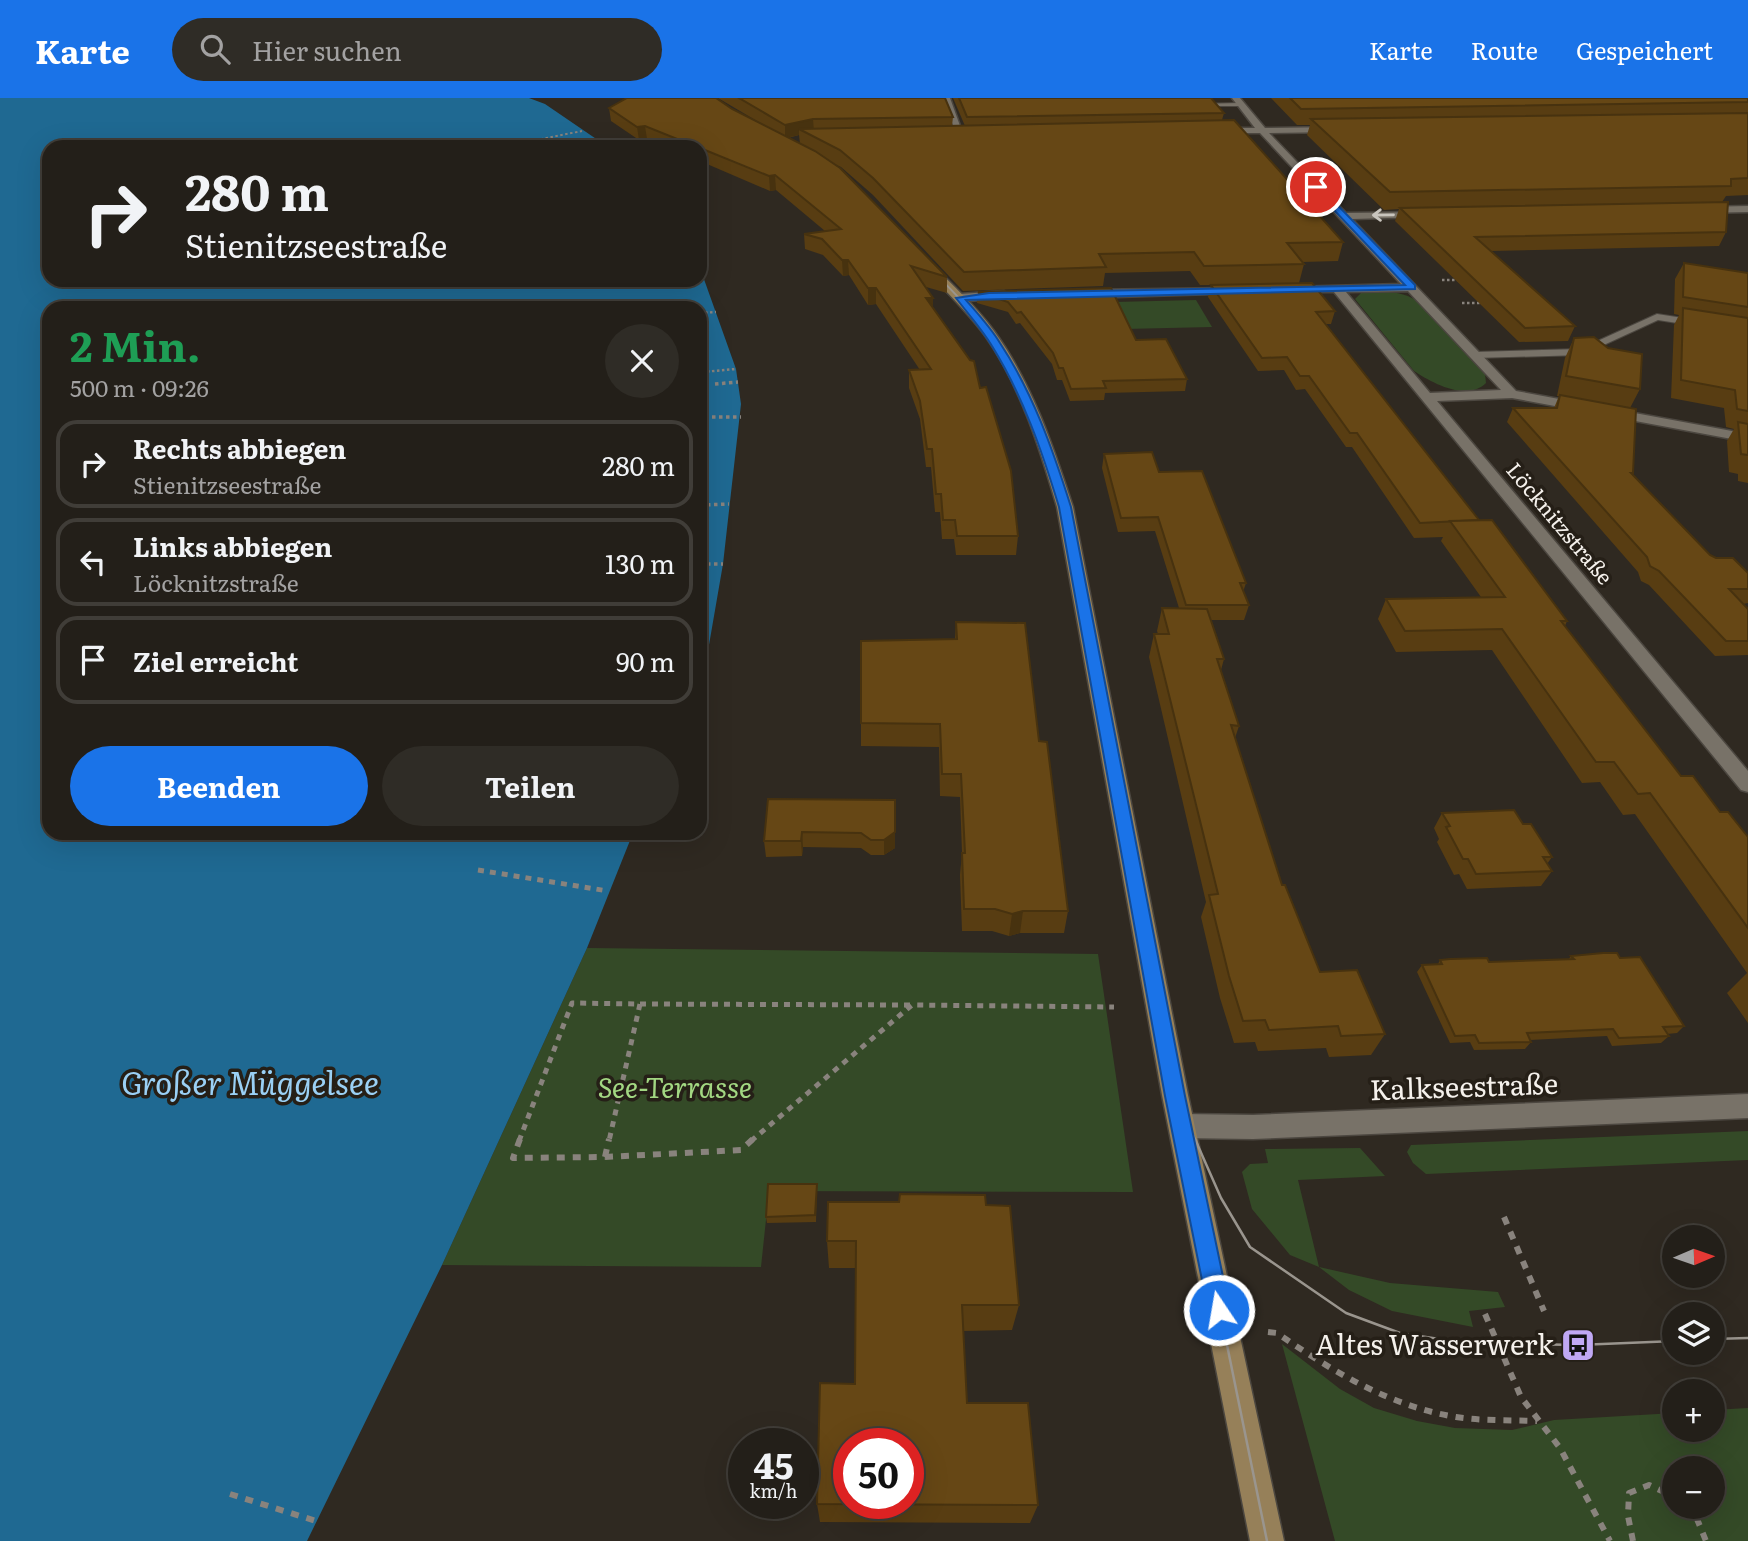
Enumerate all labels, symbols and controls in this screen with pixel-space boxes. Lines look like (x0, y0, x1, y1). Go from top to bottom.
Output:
search box (172, 18, 662, 81)
text: Karte (35, 25, 130, 74)
icon: search (196, 30, 234, 68)
text: Hier suchen (252, 30, 402, 69)
text: Karte (1369, 32, 1433, 67)
text: Route (1471, 32, 1538, 67)
text: Gespeichert (1576, 32, 1713, 67)
text: 280 m (185, 153, 329, 226)
pin (1286, 157, 1346, 217)
icon: right (70, 168, 161, 259)
icon: arrive (1297, 168, 1335, 206)
one-way arrow (1372, 208, 1395, 222)
text: Stienitzseestraße (185, 220, 447, 268)
text: 2 Min. (70, 313, 201, 375)
button: close (605, 324, 679, 398)
text: 500 m · 09:26 (70, 370, 209, 404)
text: Rechts abbiegen (133, 428, 346, 467)
icon: right (74, 445, 112, 483)
text: 280 m (602, 445, 675, 484)
street label: Löcknitzstraße (1500, 454, 1621, 590)
text: Stienitzseestraße (133, 467, 322, 501)
text: Links abbiegen (133, 526, 332, 565)
icon: left (74, 543, 112, 581)
text: 130 m (605, 543, 675, 582)
text: Löcknitzstraße (133, 565, 299, 599)
icon: arrive (74, 641, 112, 679)
text: Ziel erreicht (133, 641, 298, 680)
text: 90 m (616, 641, 675, 680)
button: Beenden (70, 746, 368, 826)
button: Teilen (382, 746, 679, 826)
water label: Großer Müggelsee (121, 1057, 379, 1105)
street label: Kalkseestraße (1369, 1061, 1559, 1109)
park label: See-Terrasse (598, 1065, 752, 1107)
north arrow (1662, 1225, 1726, 1288)
map controls (1662, 1225, 1725, 1519)
position arrow (1182, 1273, 1256, 1347)
button: layers (1662, 1302, 1725, 1365)
place label: Altes Wasserwerk (1315, 1322, 1555, 1364)
bus stop icon: Altes Wasserwerk (1559, 1326, 1597, 1364)
button: + (1662, 1379, 1725, 1442)
speed limit sign: 50 (833, 1428, 924, 1519)
text: 45 (753, 1438, 794, 1490)
button: − (1662, 1456, 1725, 1519)
text: km/h (750, 1477, 797, 1504)

